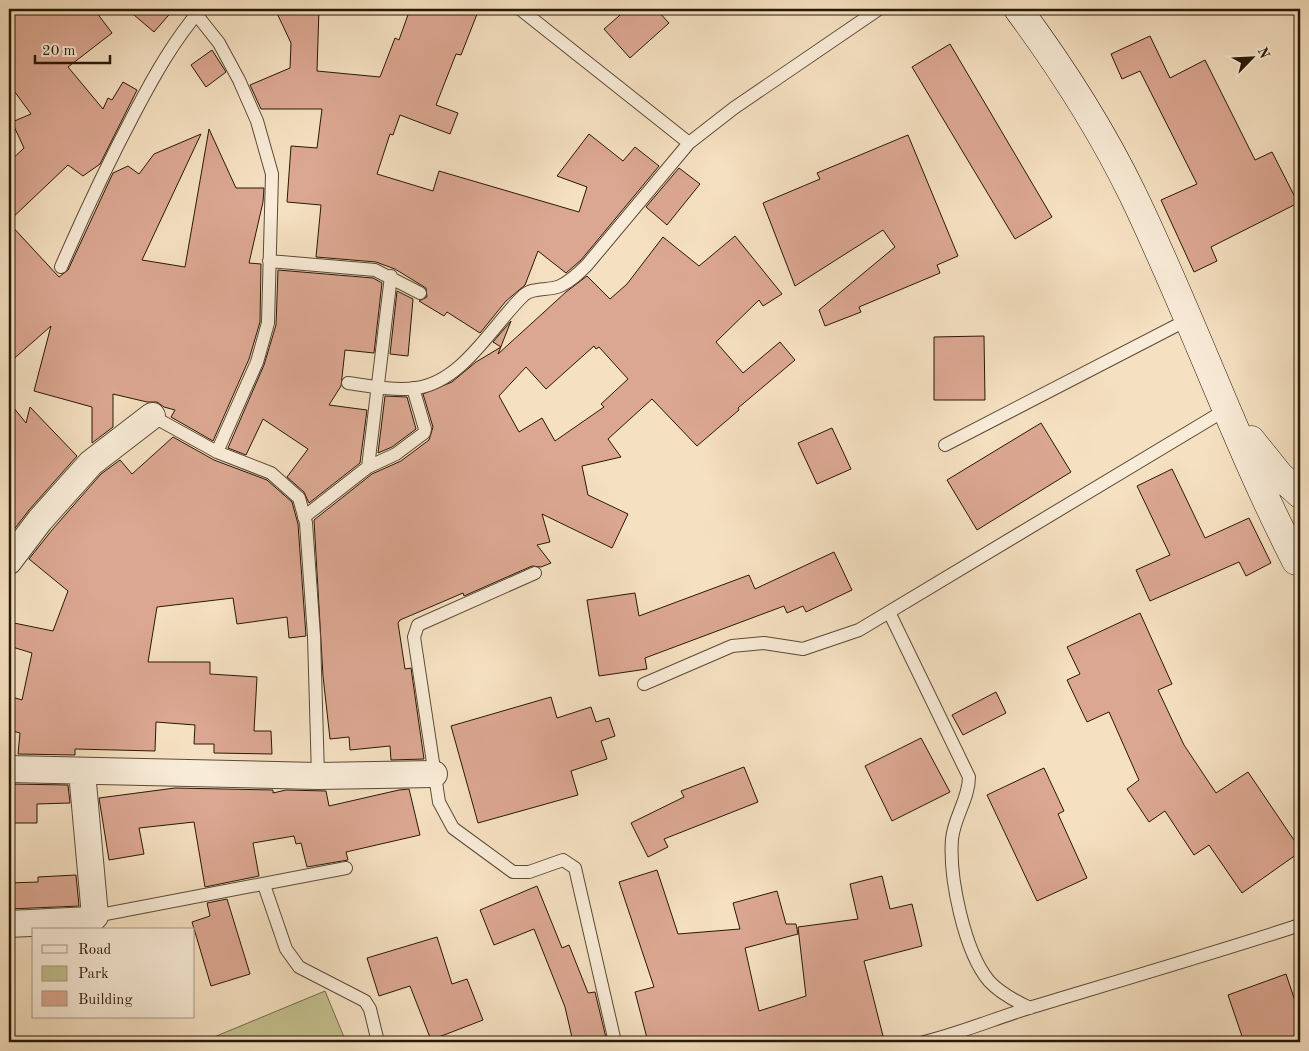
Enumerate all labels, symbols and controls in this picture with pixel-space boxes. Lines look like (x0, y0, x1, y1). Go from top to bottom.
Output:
scale bar (35, 32, 110, 64)
north arrow (1226, 32, 1276, 82)
text: 20 m (42, 44, 76, 59)
text: N (1254, 45, 1272, 61)
legend (32, 928, 195, 1018)
text: Road (78, 943, 112, 958)
text: Park (78, 967, 109, 982)
text: Building (78, 993, 133, 1008)

